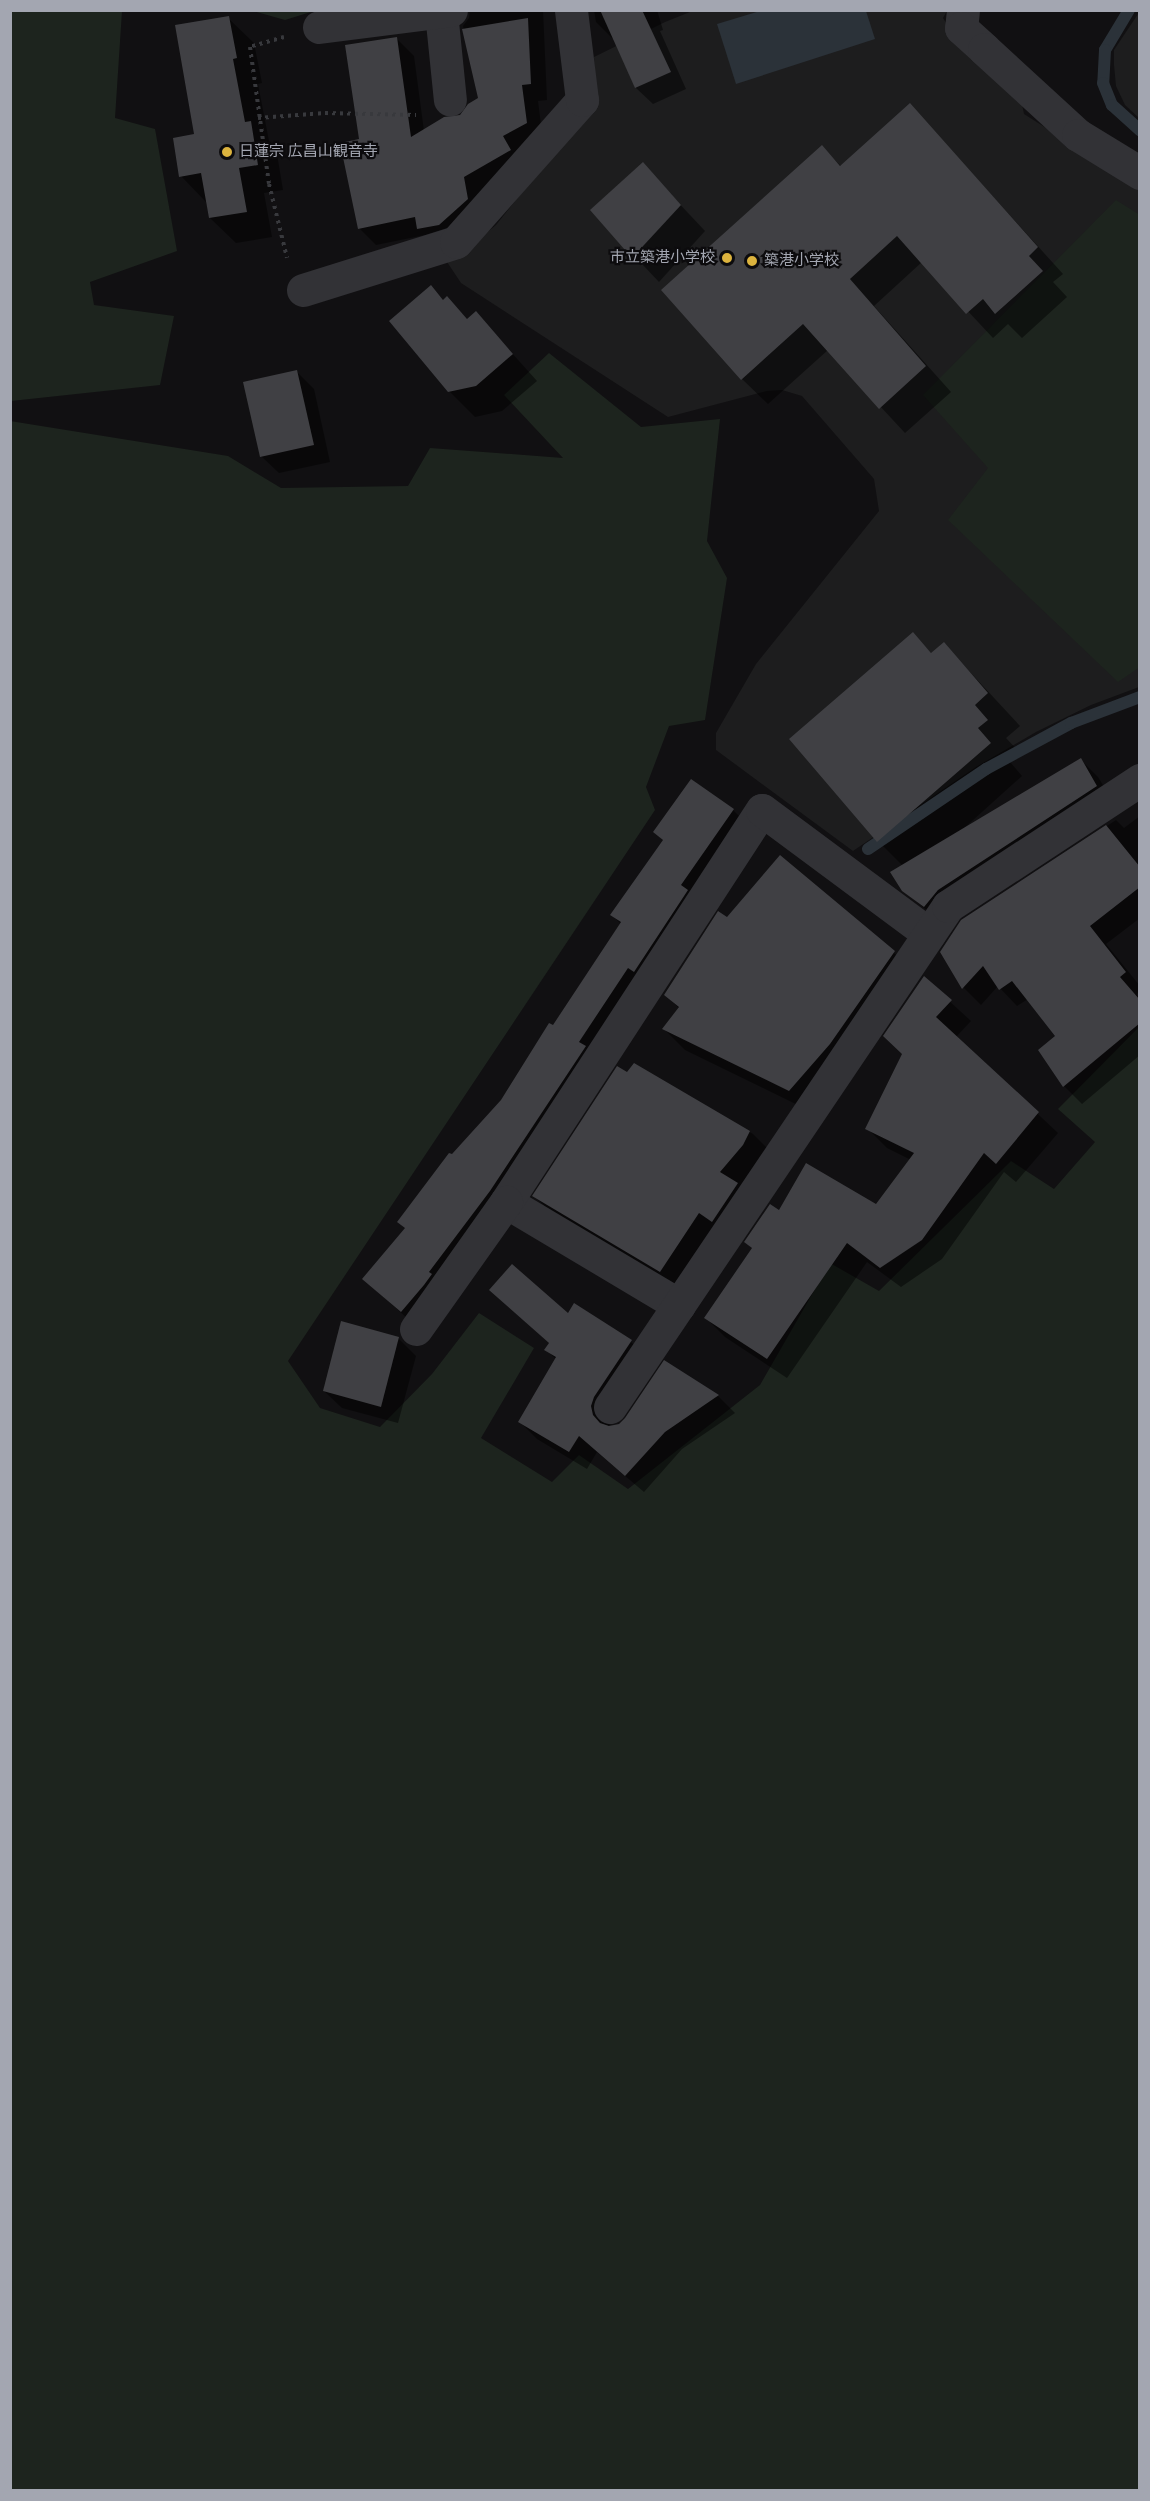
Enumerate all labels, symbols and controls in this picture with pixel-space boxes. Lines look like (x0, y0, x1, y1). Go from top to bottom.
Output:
place label: 日蓮宗 広昌山観音寺 (239, 143, 378, 161)
marker: 日蓮宗 広昌山観音寺 (220, 145, 234, 159)
place label: 市立築港小学校 (610, 249, 715, 267)
marker: 市立築港小学校 (720, 251, 734, 265)
place label: 築港小学校 (764, 252, 839, 270)
marker: 築港小学校 (745, 254, 759, 268)

